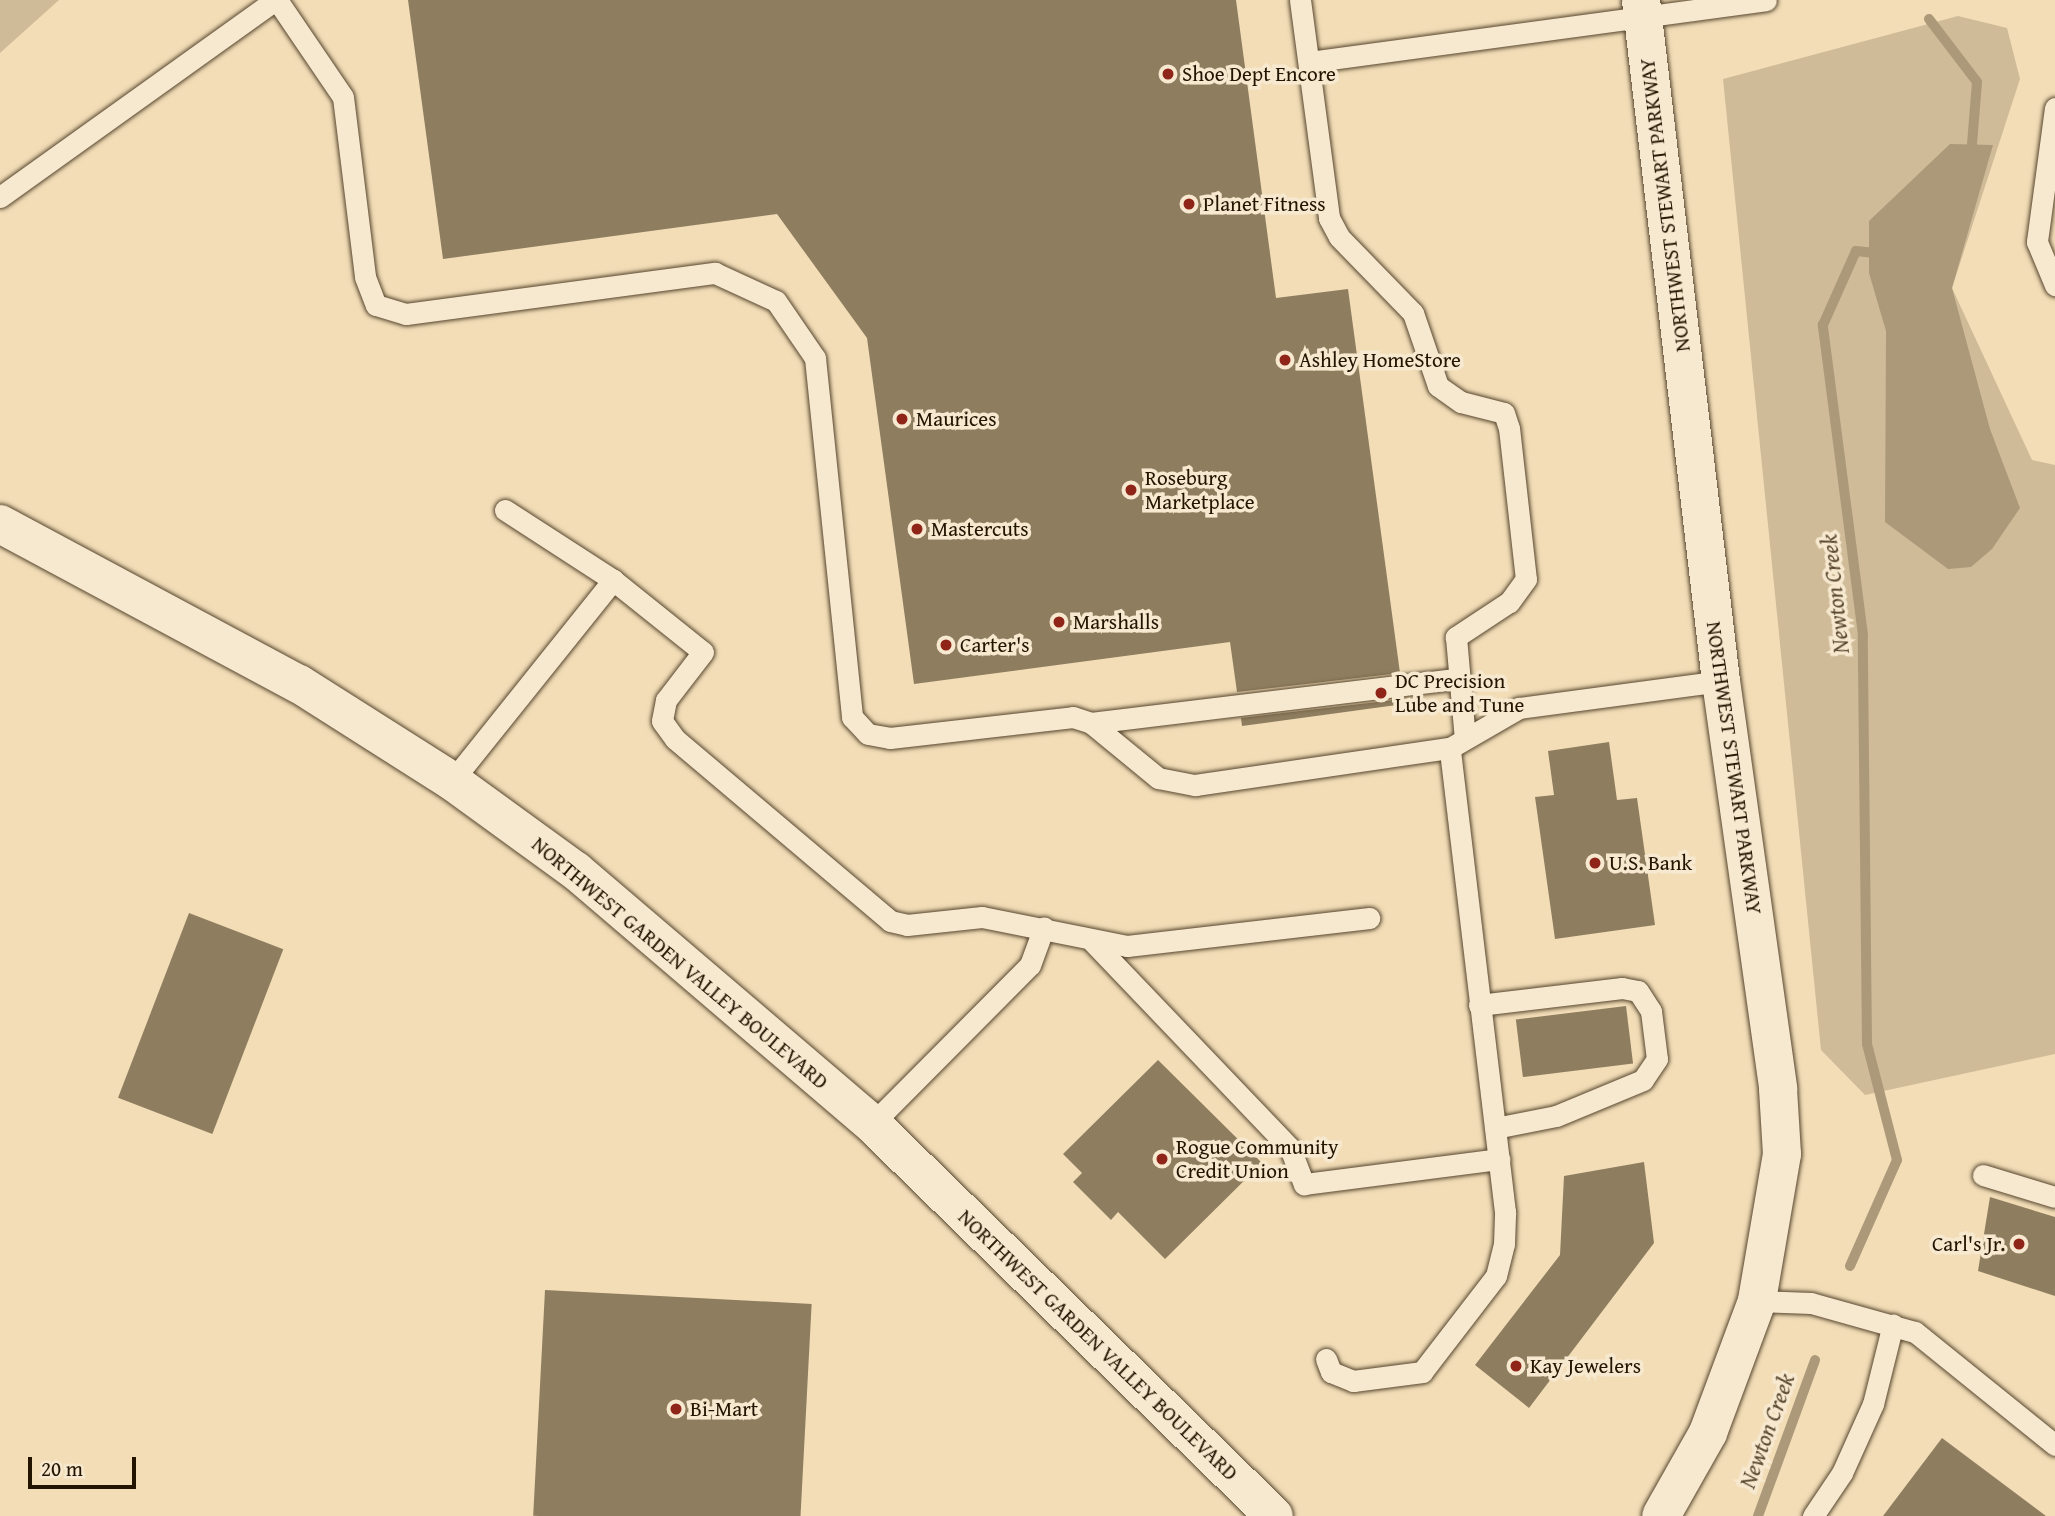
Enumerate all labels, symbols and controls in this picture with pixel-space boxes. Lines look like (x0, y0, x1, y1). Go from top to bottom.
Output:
street label: NORTHWEST STEWART PARKWAY (1634, 57, 1696, 353)
place label: Shoe Dept Encore (1182, 61, 1336, 87)
marker: Shoe Dept Encore (1160, 66, 1176, 82)
place label: Planet Fitness (1203, 191, 1326, 217)
marker: Planet Fitness (1181, 196, 1197, 212)
place label: Ashley HomeStore (1299, 347, 1461, 373)
marker: Ashley HomeStore (1277, 352, 1293, 368)
place label: Maurices (916, 406, 997, 432)
marker: Maurices (894, 411, 910, 427)
place label: Roseburg Marketplace (1145, 465, 1255, 515)
marker: Roseburg Marketplace (1123, 482, 1139, 498)
place label: Mastercuts (931, 516, 1029, 542)
marker: Mastercuts (909, 521, 925, 537)
water label: Newton Creek (1815, 533, 1855, 655)
place label: Marshalls (1073, 609, 1159, 635)
marker: Marshalls (1051, 614, 1067, 630)
street label: NORTHWEST STEWART PARKWAY (1701, 620, 1767, 916)
place label: Carter's (960, 632, 1030, 658)
marker: Carter's (938, 637, 954, 653)
place label: DC Precision Lube and Tune (1395, 668, 1524, 718)
marker: DC Precision Lube and Tune (1373, 685, 1389, 701)
street label: NORTHWEST GARDEN VALLEY BOULEVARD (527, 831, 833, 1095)
place label: U.S. Bank (1609, 850, 1692, 876)
marker: U.S. Bank (1587, 855, 1603, 871)
place label: Rogue Community Credit Union (1176, 1134, 1338, 1184)
marker: Rogue Community Credit Union (1154, 1151, 1170, 1167)
street label: NORTHWEST GARDEN VALLEY BOULEVARD (953, 1204, 1243, 1486)
place label: Carl's Jr. (1932, 1231, 2005, 1257)
marker: Carl's Jr. (2011, 1236, 2027, 1252)
place label: Kay Jewelers (1530, 1353, 1641, 1379)
marker: Kay Jewelers (1508, 1358, 1524, 1374)
water label: Newton Creek (1734, 1370, 1800, 1492)
place label: Bi-Mart (690, 1396, 758, 1422)
marker: Bi-Mart (668, 1401, 684, 1417)
scale bar (32, 1442, 140, 1486)
text: 20 m (41, 1453, 83, 1484)

